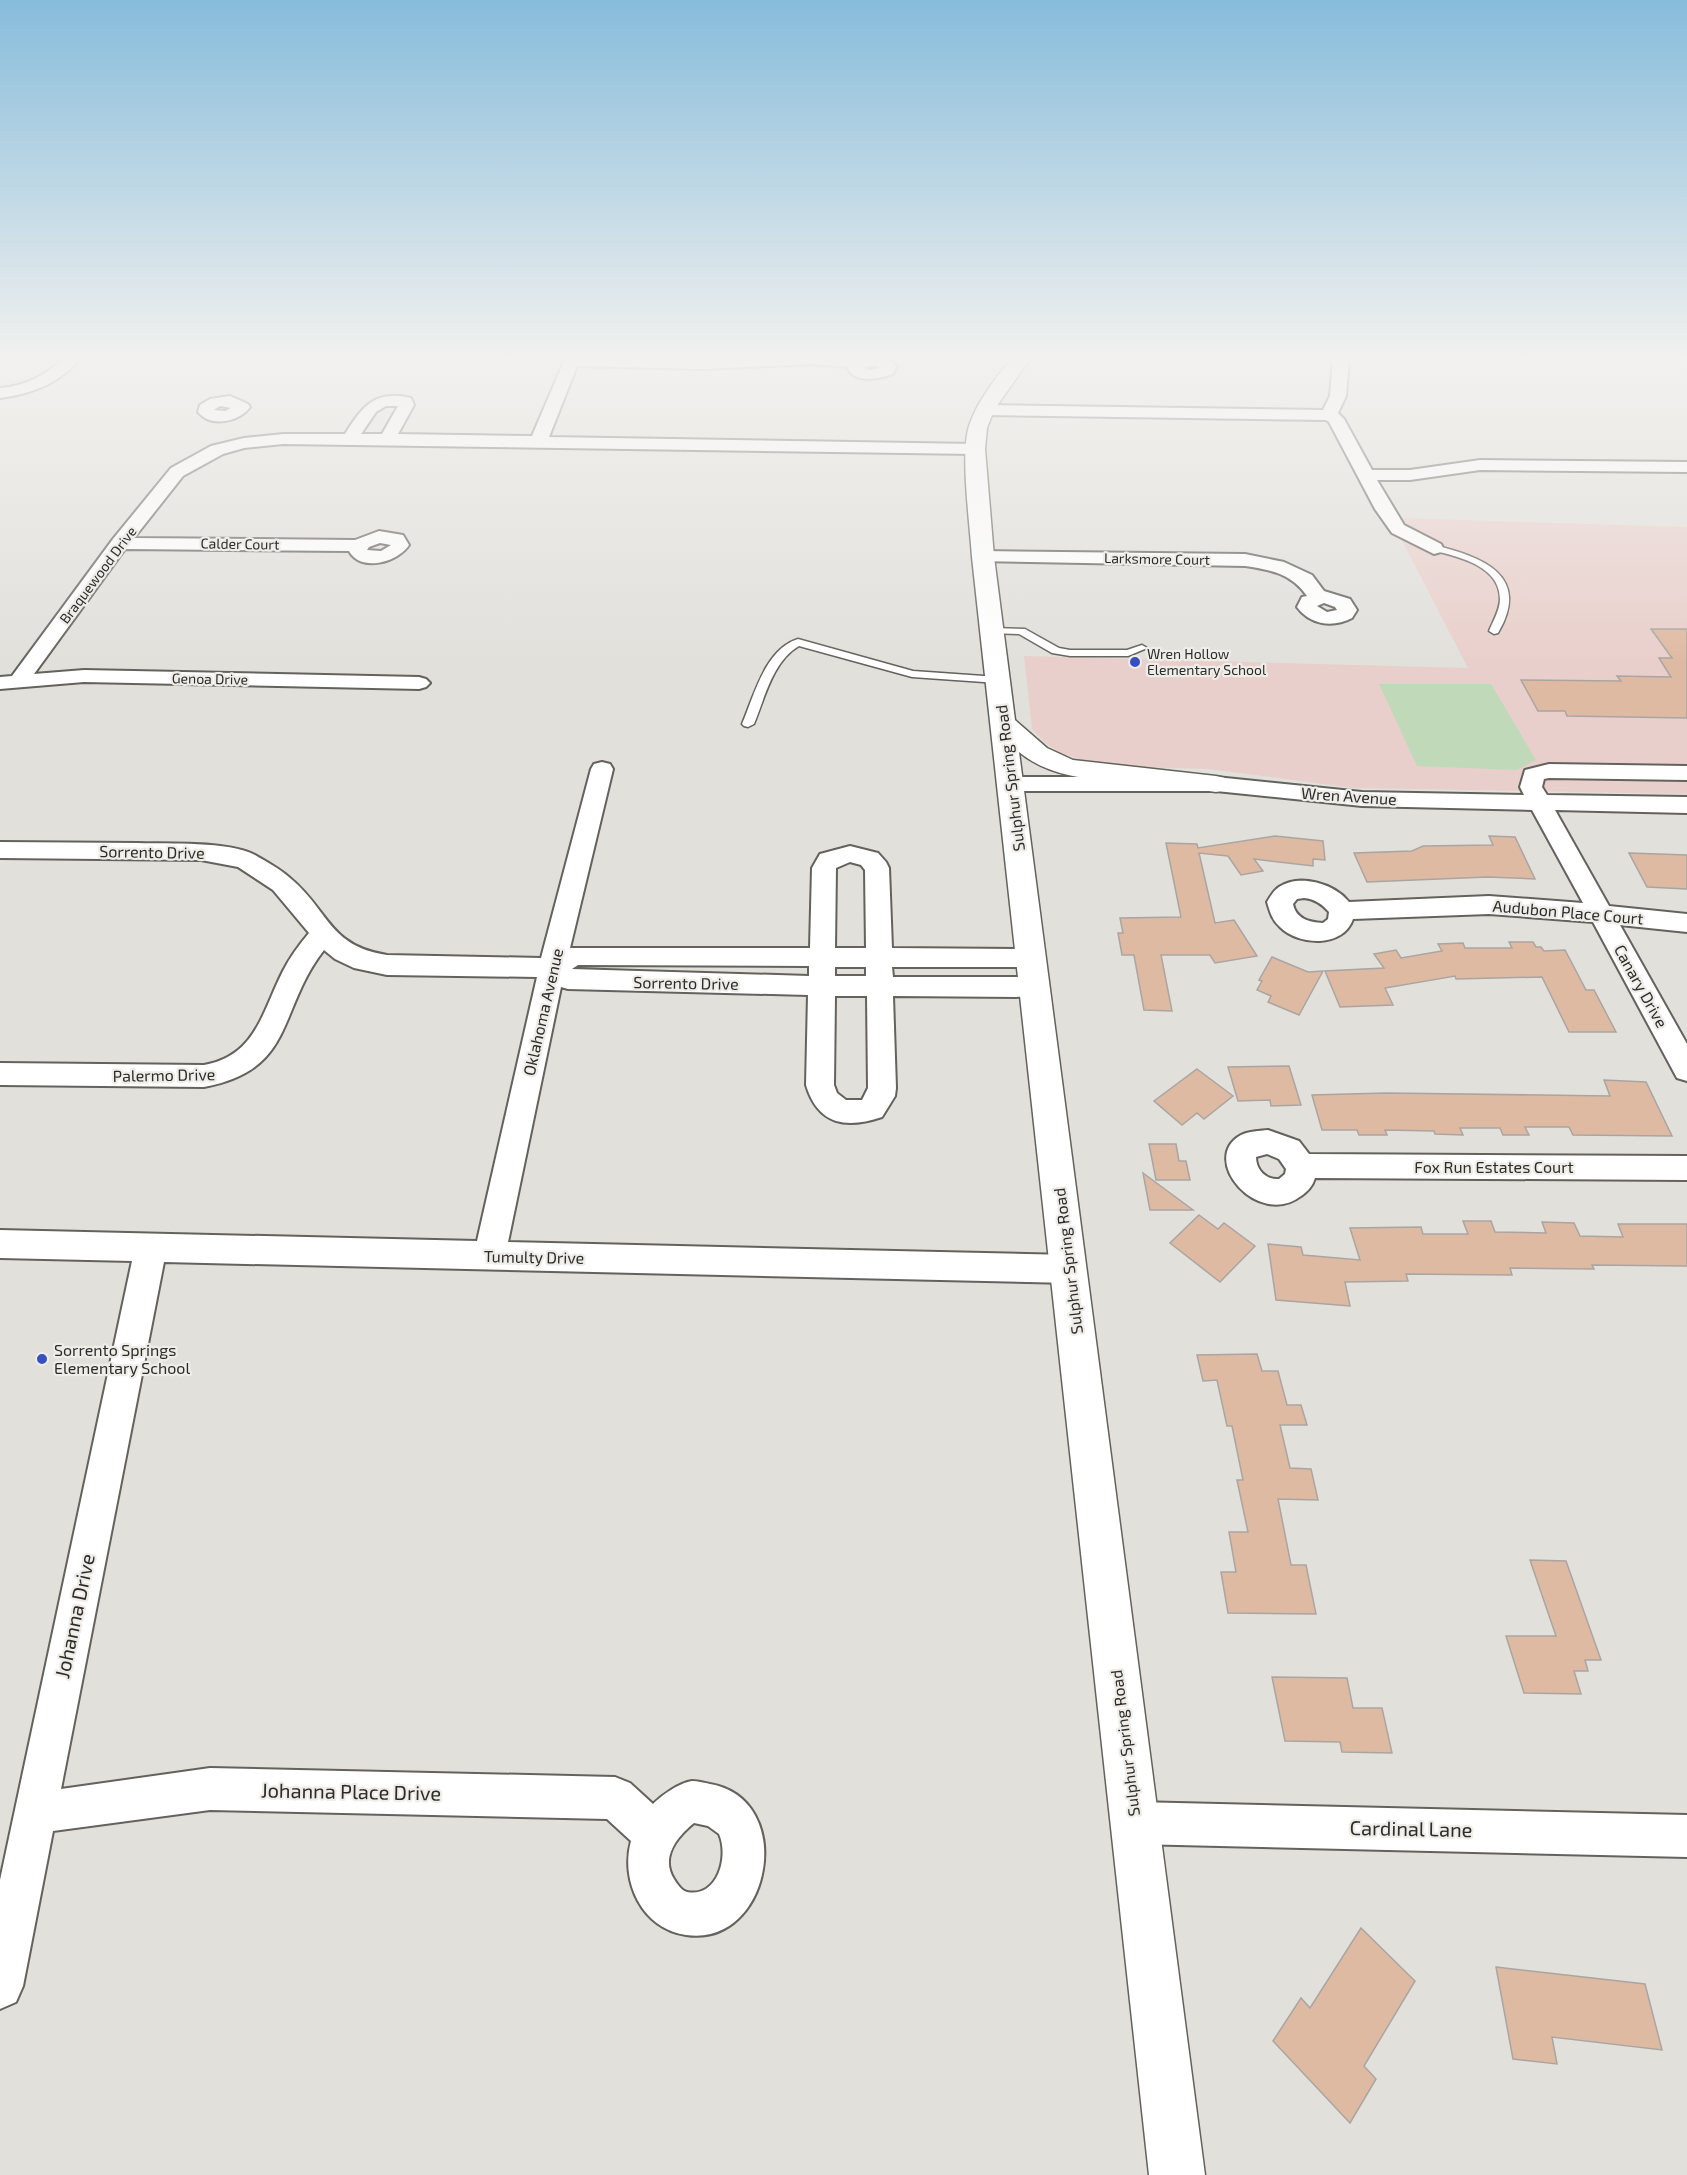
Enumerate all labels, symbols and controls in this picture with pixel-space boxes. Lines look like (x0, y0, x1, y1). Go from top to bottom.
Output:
street label: Braquewood Drive (56, 523, 140, 627)
street label: Calder Court (201, 534, 279, 553)
street label: Larksmore Court (1104, 549, 1210, 568)
place label: Wren Hollow Elementary School (1147, 645, 1267, 678)
marker: Wren Hollow Elementary School (1128, 655, 1142, 669)
street label: Genoa Drive (172, 669, 248, 688)
street label: Sulphur Spring Road (991, 704, 1028, 852)
street label: Wren Avenue (1301, 783, 1398, 808)
street label: Sorrento Drive (99, 841, 205, 862)
street label: Audubon Place Court (1492, 895, 1644, 928)
street label: Canary Drive (1611, 941, 1672, 1031)
street label: Oklahoma Avenue (519, 946, 566, 1078)
street label: Sorrento Drive (633, 972, 739, 993)
street label: Palermo Drive (113, 1064, 215, 1085)
street label: Fox Run Estates Court (1414, 1157, 1574, 1176)
street label: Sulphur Spring Road (1049, 1187, 1086, 1335)
street label: Tumulty Drive (484, 1246, 584, 1267)
place label: Sorrento Springs Elementary School (54, 1340, 190, 1377)
marker: Sorrento Springs Elementary School (35, 1352, 49, 1366)
street label: Johanna Drive (49, 1551, 99, 1680)
street label: Sulphur Spring Road (1106, 1669, 1143, 1817)
street label: Johanna Place Drive (261, 1777, 441, 1805)
street label: Cardinal Lane (1349, 1815, 1473, 1841)

